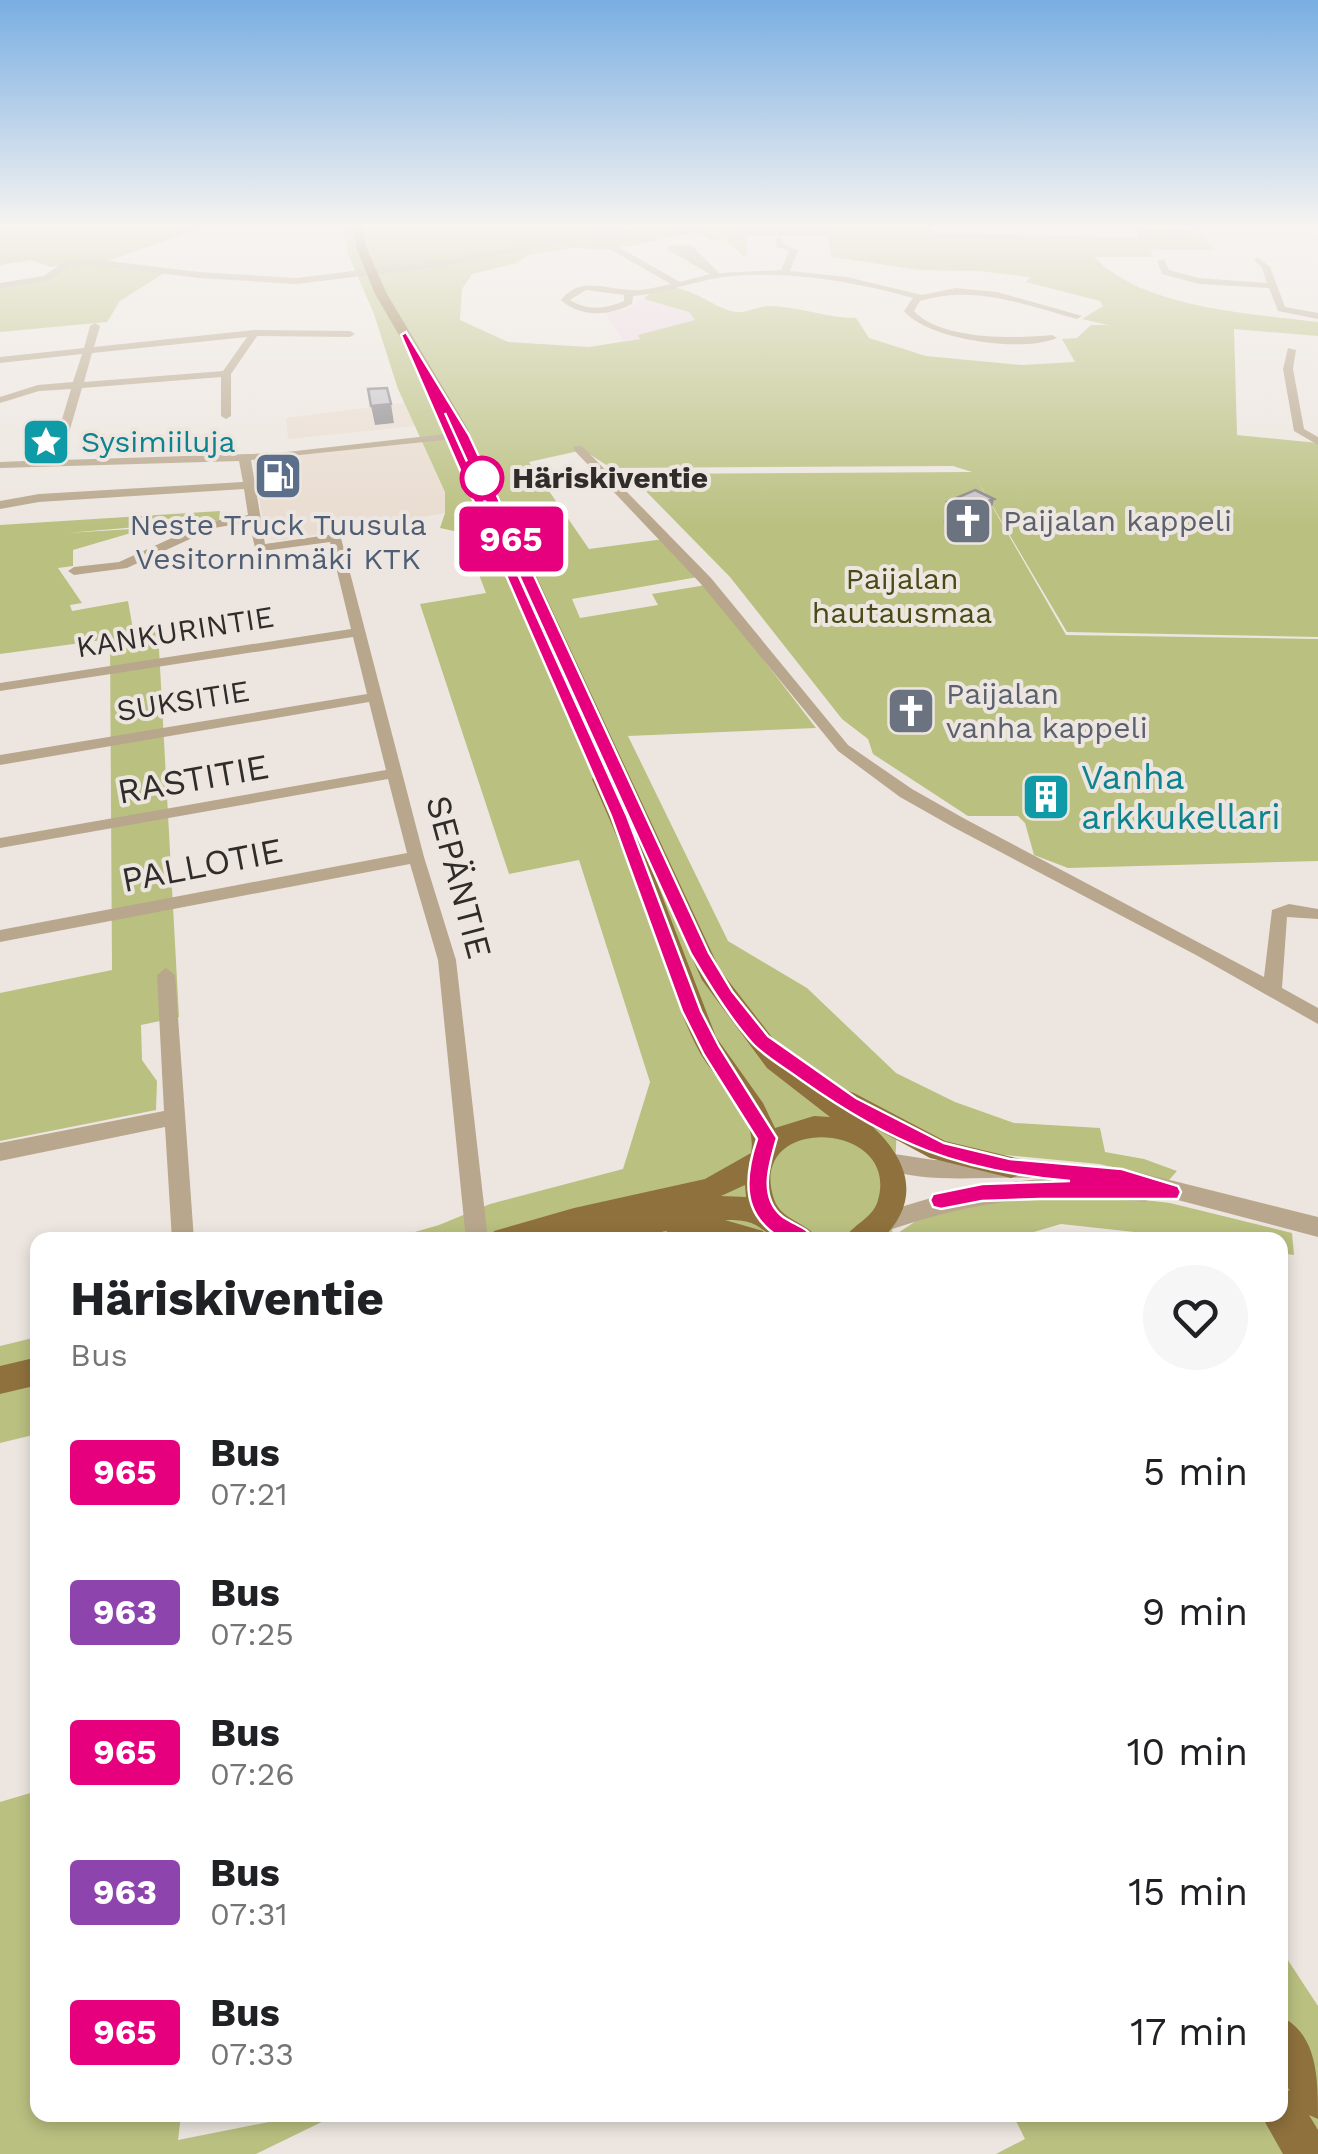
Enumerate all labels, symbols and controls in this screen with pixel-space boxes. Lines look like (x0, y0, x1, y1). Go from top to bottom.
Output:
place icon: Sysimiiluja (20, 416, 72, 468)
place label: Sysimiiluja (81, 424, 236, 459)
fuel station icon: Neste Truck Tuusula Vesitorninmäki KTK (252, 450, 304, 502)
marker: Häriskiventie (461, 457, 503, 499)
place label: Häriskiventie (512, 460, 708, 495)
church icon: Paijalan kappeli (942, 495, 994, 547)
place label: Paijalan kappeli (1003, 503, 1232, 538)
line badge: 965 (454, 506, 568, 572)
place label: Neste Truck Tuusula Vesitorninmäki KTK (129, 507, 427, 576)
text: 965 (479, 518, 543, 560)
park label: Paijalan hautausmaa (812, 561, 992, 630)
street label: KANKURINTIE (74, 599, 276, 664)
street label: SUKSITIE (114, 673, 252, 728)
place label: Paijalan vanha kappeli (946, 676, 1148, 745)
church icon: Paijalan vanha kappeli (885, 685, 937, 737)
street label: RASTITIE (114, 745, 272, 813)
place label: Vanha arkkukellari (1081, 756, 1281, 838)
building icon: Vanha arkkukellari (1020, 771, 1072, 823)
street label: SEPÄNTIE (417, 791, 501, 963)
street label: PALLOTIE (118, 829, 286, 901)
button: heart (1143, 1265, 1248, 1370)
text: Häriskiventie (70, 1270, 384, 1327)
text: Bus (70, 1336, 128, 1374)
text: Bus (210, 1431, 280, 1475)
text: 5 min (1143, 1450, 1248, 1494)
text: 965 (93, 1451, 157, 1493)
text: 07:21 (210, 1475, 288, 1513)
text: Bus (210, 1571, 280, 1615)
text: 9 min (1142, 1590, 1248, 1634)
text: 963 (93, 1591, 157, 1633)
text: 07:25 (210, 1615, 294, 1653)
text: Bus (210, 1711, 280, 1755)
text: 10 min (1127, 1730, 1248, 1774)
text: 965 (93, 1731, 157, 1773)
text: 07:26 (210, 1755, 295, 1793)
text: Bus (210, 1851, 280, 1895)
text: 15 min (1128, 1870, 1248, 1914)
text: 963 (93, 1871, 157, 1913)
text: 07:31 (210, 1895, 288, 1933)
text: Bus (210, 1991, 280, 2035)
text: 17 min (1130, 2010, 1248, 2054)
text: 965 (93, 2011, 157, 2053)
text: 07:33 (210, 2035, 294, 2073)

